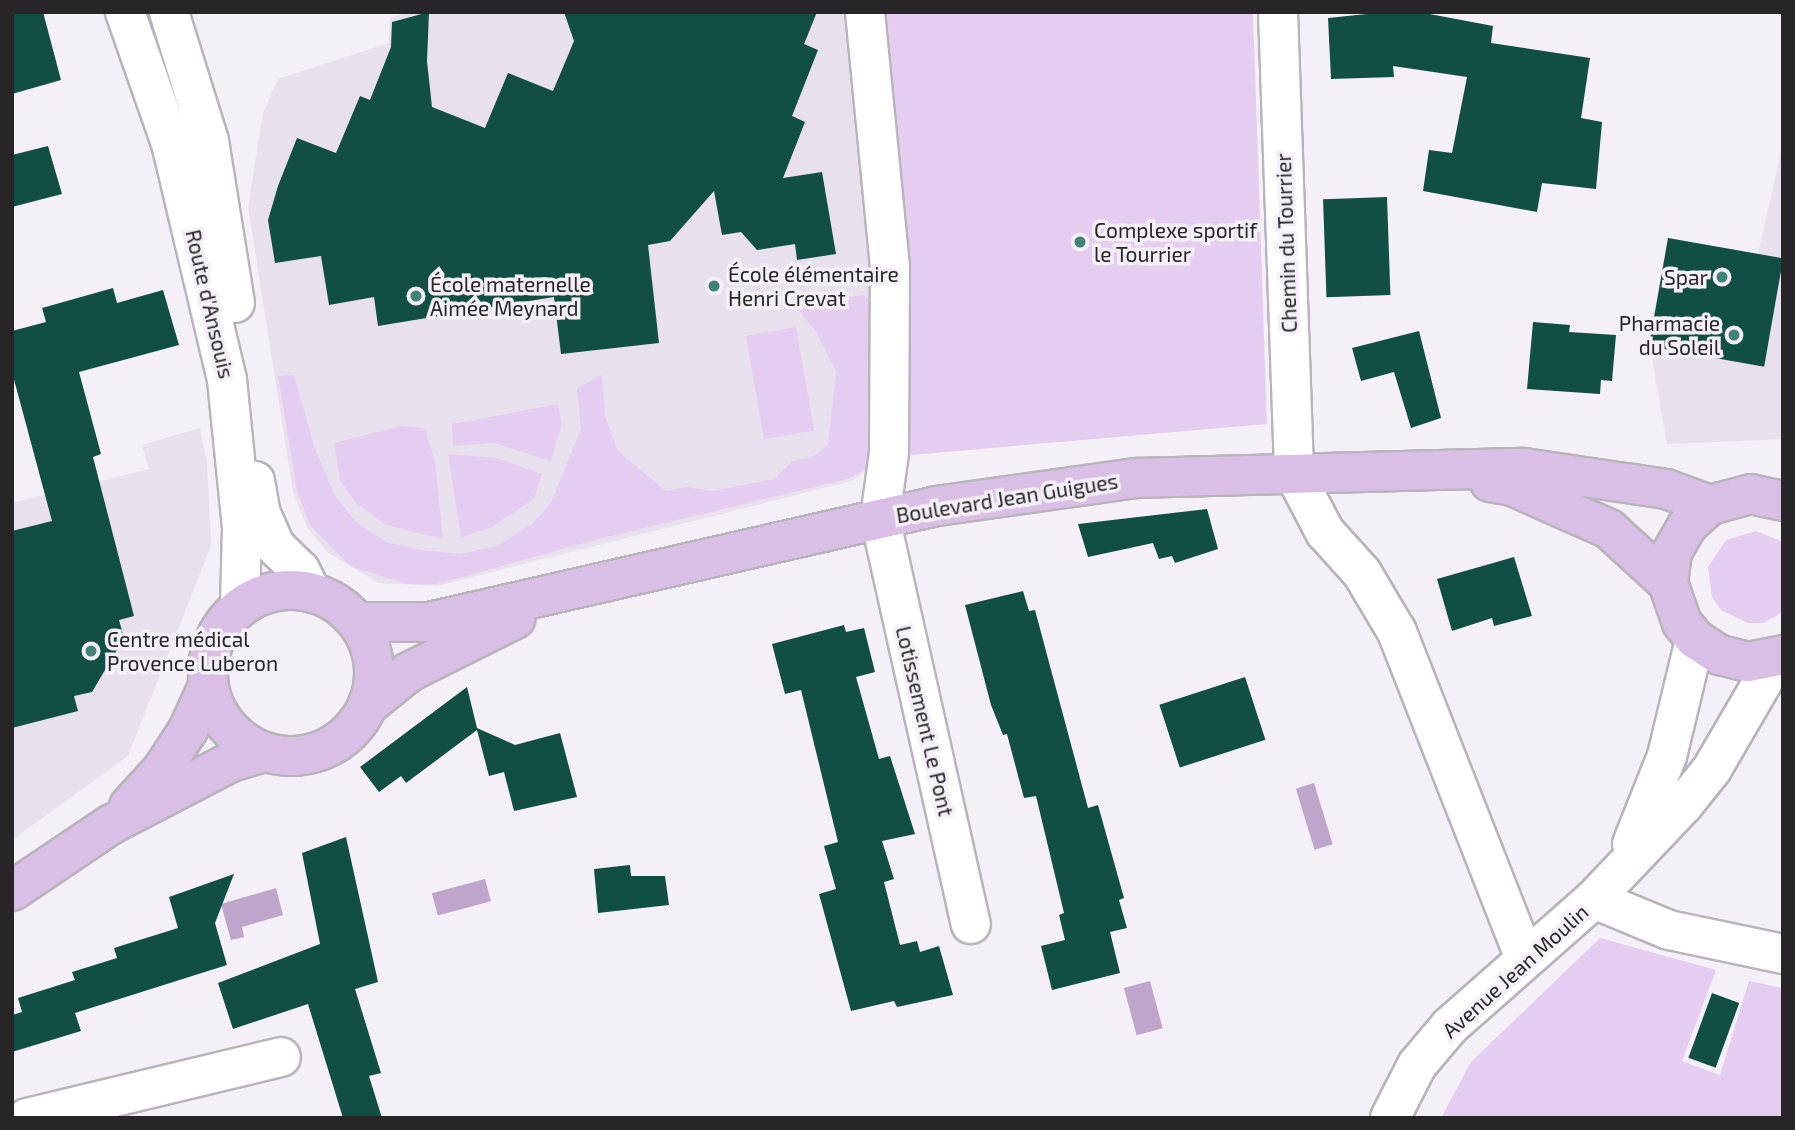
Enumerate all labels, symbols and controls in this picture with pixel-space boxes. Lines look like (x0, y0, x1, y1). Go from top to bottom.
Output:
street label: Chemin du Tourrier (1270, 153, 1302, 333)
place label: Complexe sportif le Tourrier (1094, 217, 1257, 267)
street label: Route d'Ansouis (181, 227, 239, 381)
marker: Complexe sportif le Tourrier (1072, 234, 1088, 250)
place label: École élémentaire Henri Crevat (728, 261, 899, 311)
place label: Spar (1664, 264, 1708, 290)
marker: Spar (1714, 269, 1730, 285)
place label: École maternelle Aimée Meynard (430, 271, 591, 321)
marker: École élémentaire Henri Crevat (706, 278, 722, 294)
marker: École maternelle Aimée Meynard (408, 288, 424, 304)
place label: Pharmacie du Soleil (1619, 310, 1720, 360)
marker: Pharmacie du Soleil (1726, 327, 1742, 343)
street label: Boulevard Jean Guigues (894, 468, 1120, 528)
street label: Lotissement Le Pont (891, 624, 959, 818)
place label: Centre médical Provence Luberon (107, 626, 278, 676)
marker: Centre médical Provence Luberon (81, 641, 101, 661)
street label: Avenue Jean Moulin (1437, 899, 1593, 1043)

